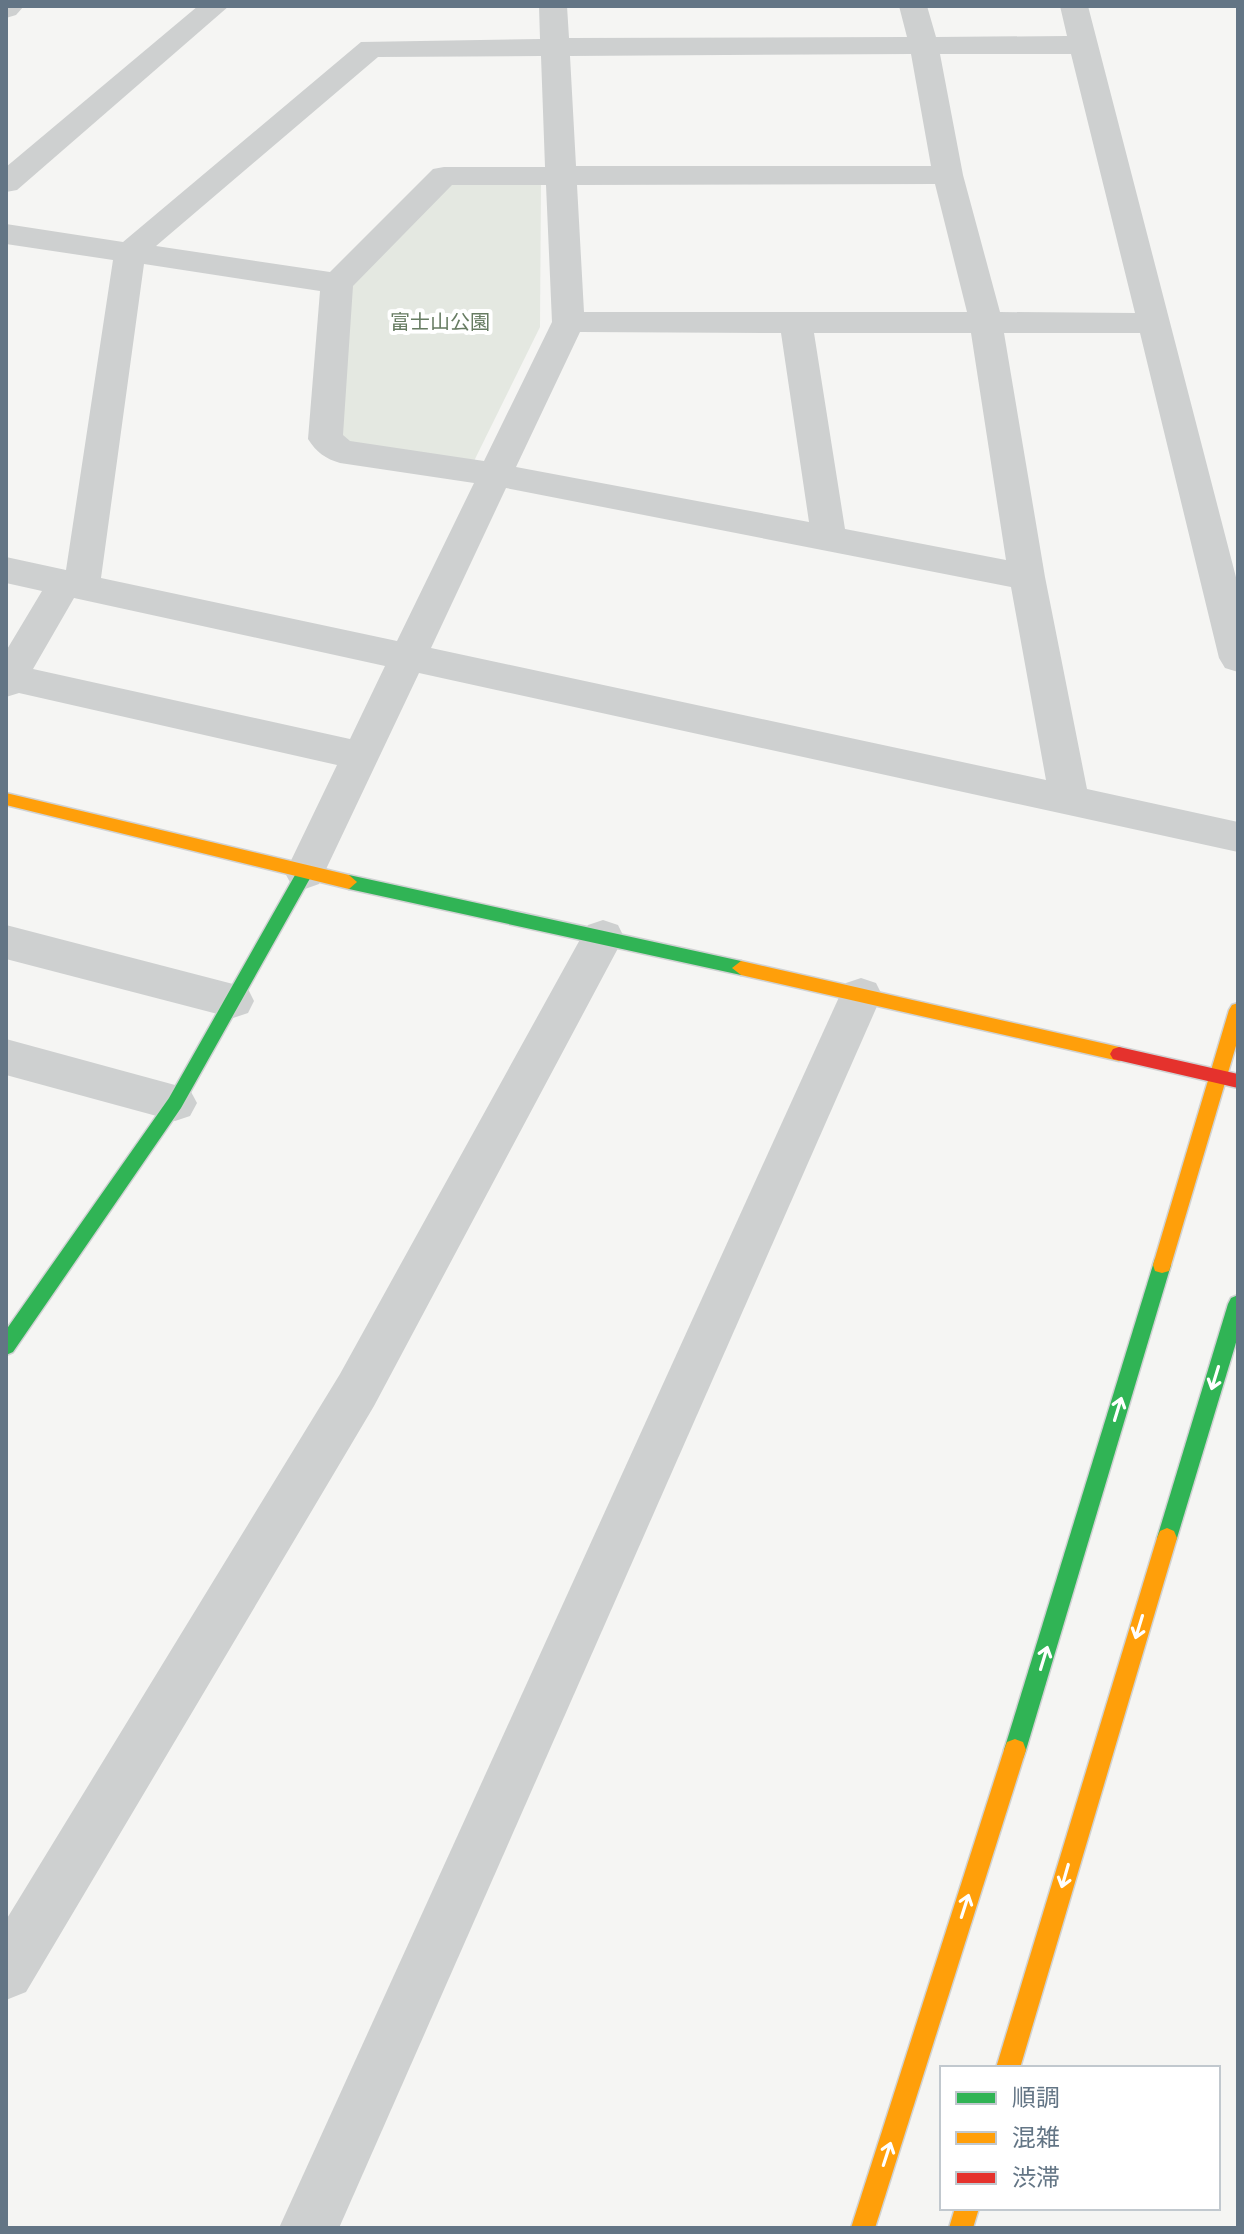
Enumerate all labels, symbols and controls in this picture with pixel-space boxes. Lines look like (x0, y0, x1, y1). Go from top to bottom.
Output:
park label: 富士山公園 (390, 311, 490, 334)
one-way arrow (1207, 1365, 1222, 1391)
one-way arrow (1111, 1396, 1126, 1422)
one-way arrow (1131, 1614, 1145, 1639)
one-way arrow (1038, 1646, 1052, 1671)
one-way arrow (1057, 1863, 1072, 1889)
one-way arrow (959, 1894, 974, 1919)
legend (940, 2066, 1220, 2210)
text: 順調 (1012, 2084, 1060, 2112)
text: 混雑 (1012, 2124, 1060, 2152)
one-way arrow (880, 2141, 895, 2166)
text: 渋滞 (1012, 2164, 1060, 2192)

